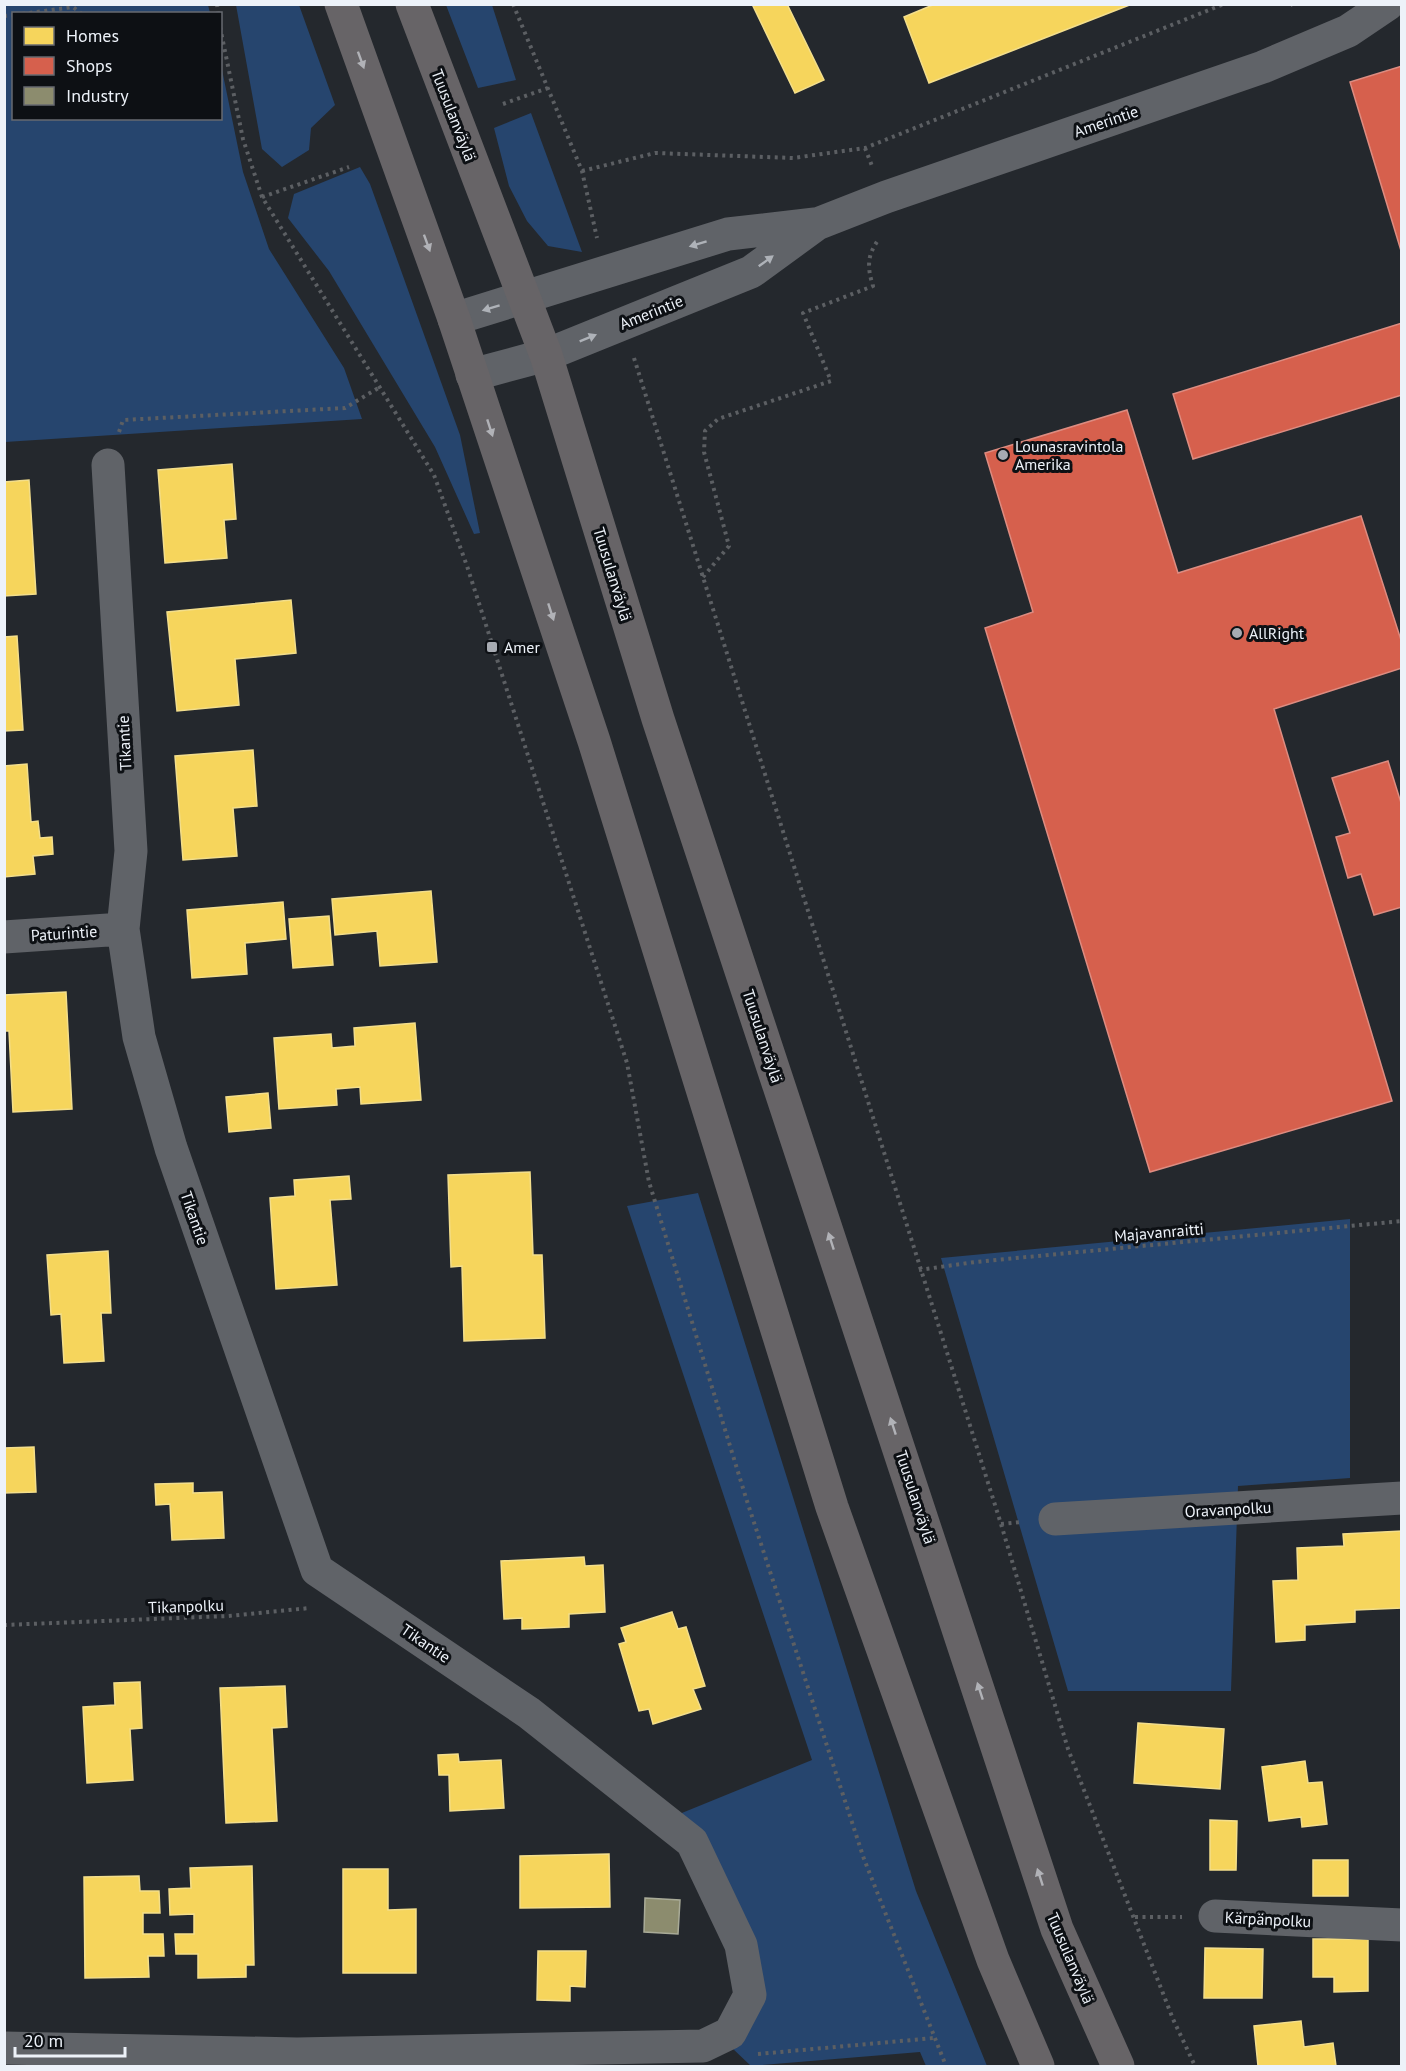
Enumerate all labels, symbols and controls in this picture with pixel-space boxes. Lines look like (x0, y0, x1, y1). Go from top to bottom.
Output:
legend (12, 12, 222, 120)
text: Homes (66, 24, 119, 47)
one-way arrow (356, 51, 366, 69)
text: Shops (66, 54, 112, 77)
street label: Tuusulanväylä (427, 66, 481, 164)
text: Industry (66, 84, 129, 107)
street label: Amerintie (1071, 101, 1141, 141)
one-way arrow (422, 234, 432, 252)
one-way arrow (689, 240, 707, 249)
one-way arrow (759, 255, 774, 267)
street label: Amerintie (616, 290, 686, 334)
one-way arrow (482, 304, 500, 313)
one-way arrow (579, 333, 597, 343)
one-way arrow (485, 419, 495, 437)
place label: Lounasravintola Amerika (1015, 436, 1124, 474)
marker: Lounasravintola Amerika (996, 448, 1010, 462)
street label: Tuusulanväylä (589, 525, 637, 623)
one-way arrow (547, 604, 557, 622)
place label: AllRight (1249, 623, 1305, 643)
marker: AllRight (1230, 626, 1244, 640)
place label: Amer (504, 637, 540, 657)
marker: Amer (485, 640, 499, 654)
street label: Tikantie (113, 715, 135, 771)
street label: Paturintie (30, 921, 98, 945)
street label: Tuusulanväylä (739, 987, 787, 1085)
street label: Tikantie (177, 1189, 213, 1247)
street label: Majavanraitti (1113, 1218, 1205, 1246)
one-way arrow (826, 1232, 836, 1250)
one-way arrow (887, 1417, 897, 1435)
street label: Tuusulanväylä (892, 1448, 940, 1546)
street label: Oravanpolku (1184, 1497, 1272, 1521)
street label: Tikanpolku (148, 1595, 224, 1617)
street label: Tikantie (397, 1619, 455, 1667)
one-way arrow (974, 1682, 984, 1700)
one-way arrow (1035, 1867, 1044, 1885)
street label: Kärpänpolku (1224, 1907, 1312, 1931)
street label: Tuusulanväylä (1043, 1909, 1099, 2007)
scale bar (15, 2020, 124, 2058)
text: 20 m (24, 2029, 63, 2052)

